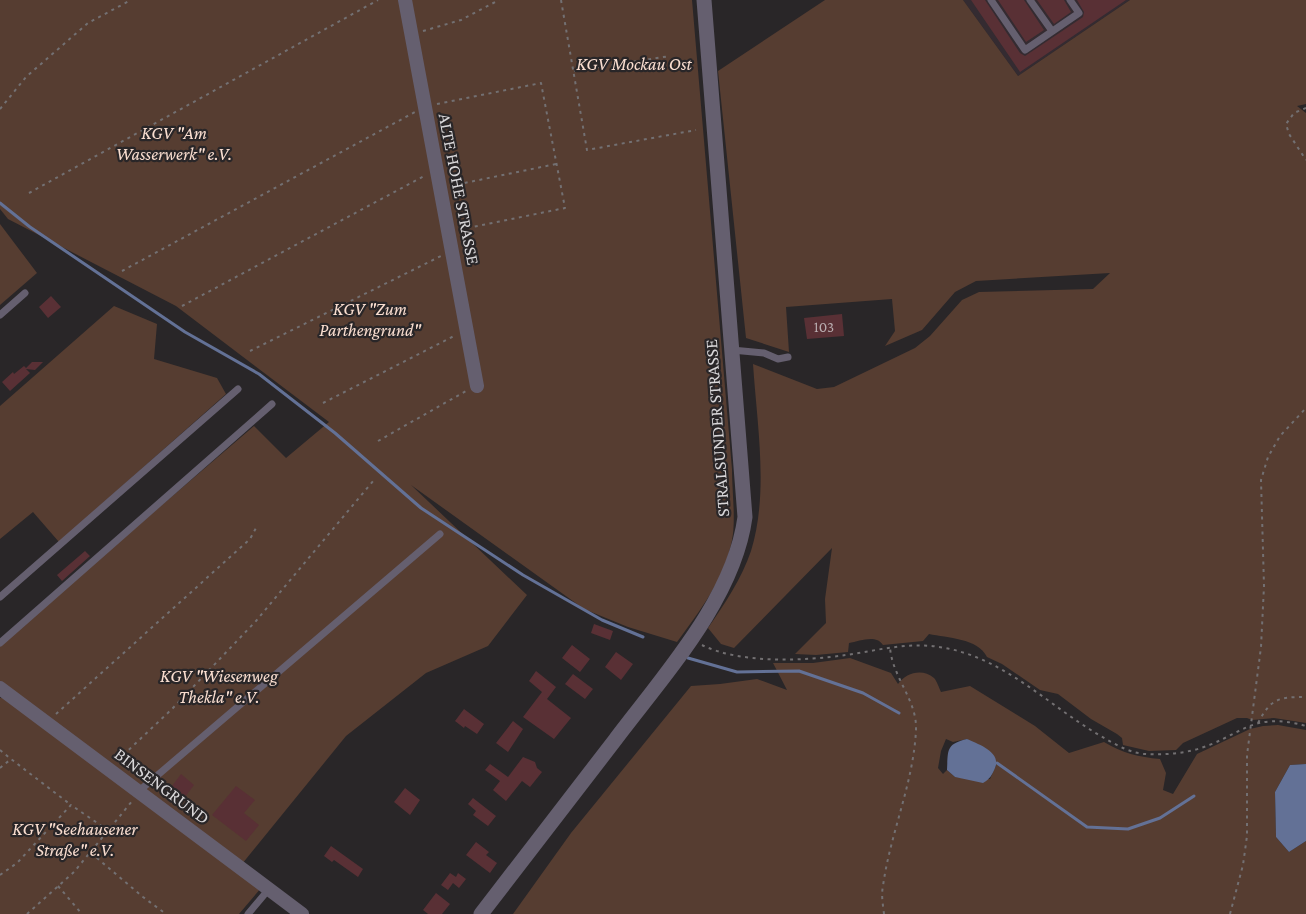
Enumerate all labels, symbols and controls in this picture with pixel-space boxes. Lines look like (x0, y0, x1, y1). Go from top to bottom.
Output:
park label: KGV Mockau Ost (576, 54, 692, 74)
street label: ALTE HOHE STRASSE (434, 111, 484, 267)
park label: KGV "Am Wasserwerk" e.V. (116, 123, 232, 164)
park label: KGV "Zum Parthengrund" (319, 299, 421, 340)
house number: 103 (814, 319, 834, 335)
street label: STRALSUNDER STRASSE (701, 338, 733, 518)
park label: KGV "Wiesenweg Thekla" e.V. (160, 666, 279, 707)
street label: BINSENGRUND (111, 744, 213, 828)
park label: KGV "Seehausener Straße" e.V. (12, 819, 138, 860)

